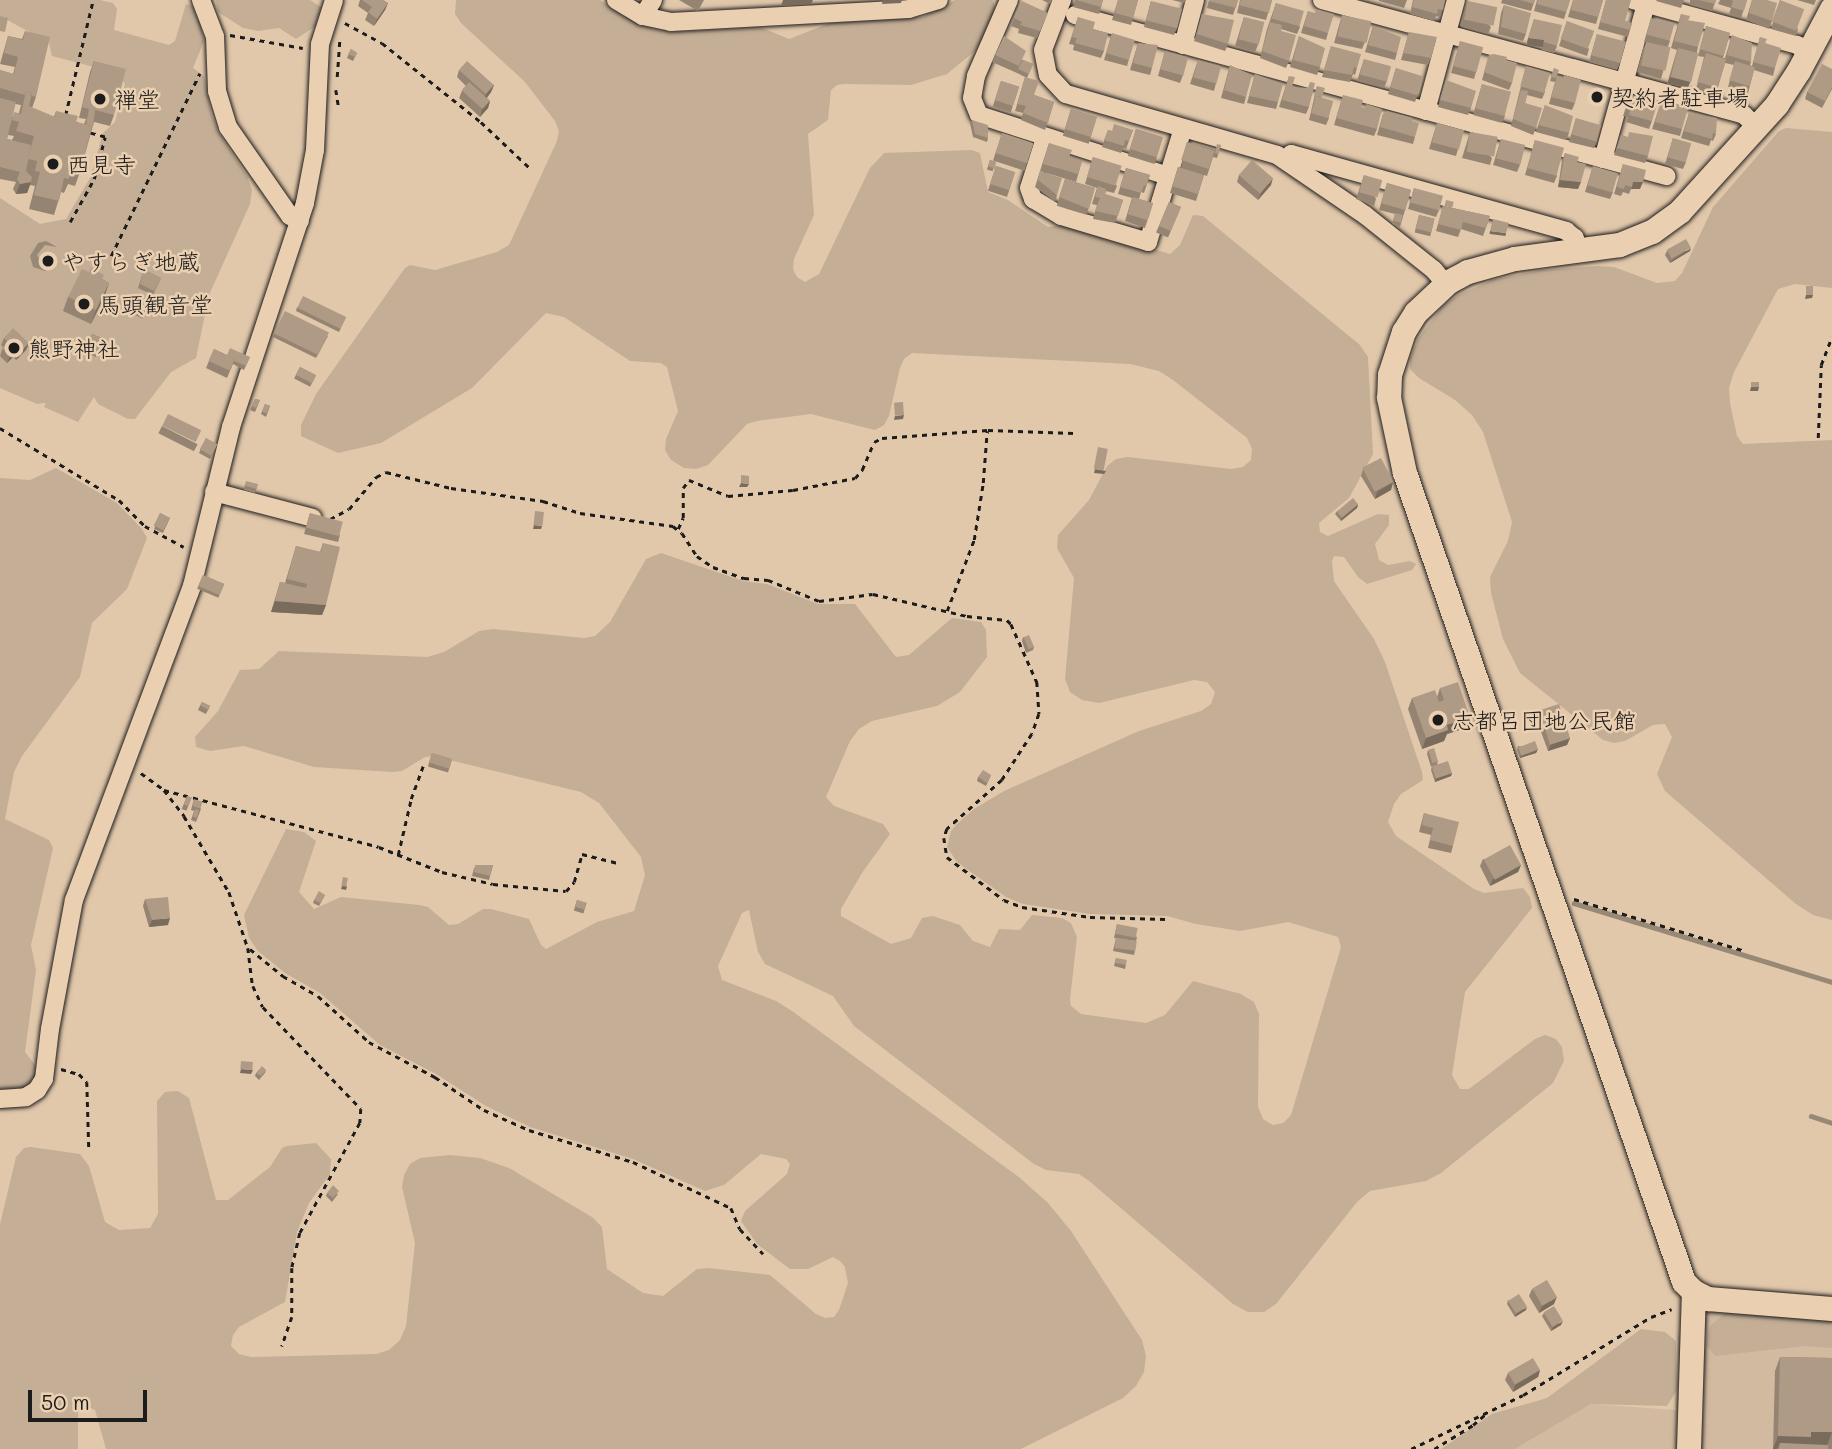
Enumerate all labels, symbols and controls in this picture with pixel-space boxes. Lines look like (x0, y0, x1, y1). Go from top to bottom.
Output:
place label: 契約者駐車場 (1611, 83, 1749, 111)
place label: 禅堂 (114, 85, 160, 113)
marker: 契約者駐車場 (1589, 89, 1605, 105)
marker: 禅堂 (92, 91, 108, 107)
place label: 西見寺 (67, 150, 136, 178)
marker: 西見寺 (45, 156, 61, 172)
place label: やすらぎ地蔵 (62, 247, 200, 275)
marker: やすらぎ地蔵 (40, 253, 56, 269)
place label: 馬頭観音堂 (98, 290, 213, 318)
marker: 馬頭観音堂 (76, 296, 92, 312)
place label: 熊野神社 (28, 334, 120, 362)
marker: 熊野神社 (6, 340, 22, 356)
place label: 志都呂団地公民館 (1452, 706, 1636, 734)
marker: 志都呂団地公民館 (1430, 712, 1446, 728)
scale bar (32, 1376, 150, 1420)
text: 50 m (41, 1388, 90, 1415)

